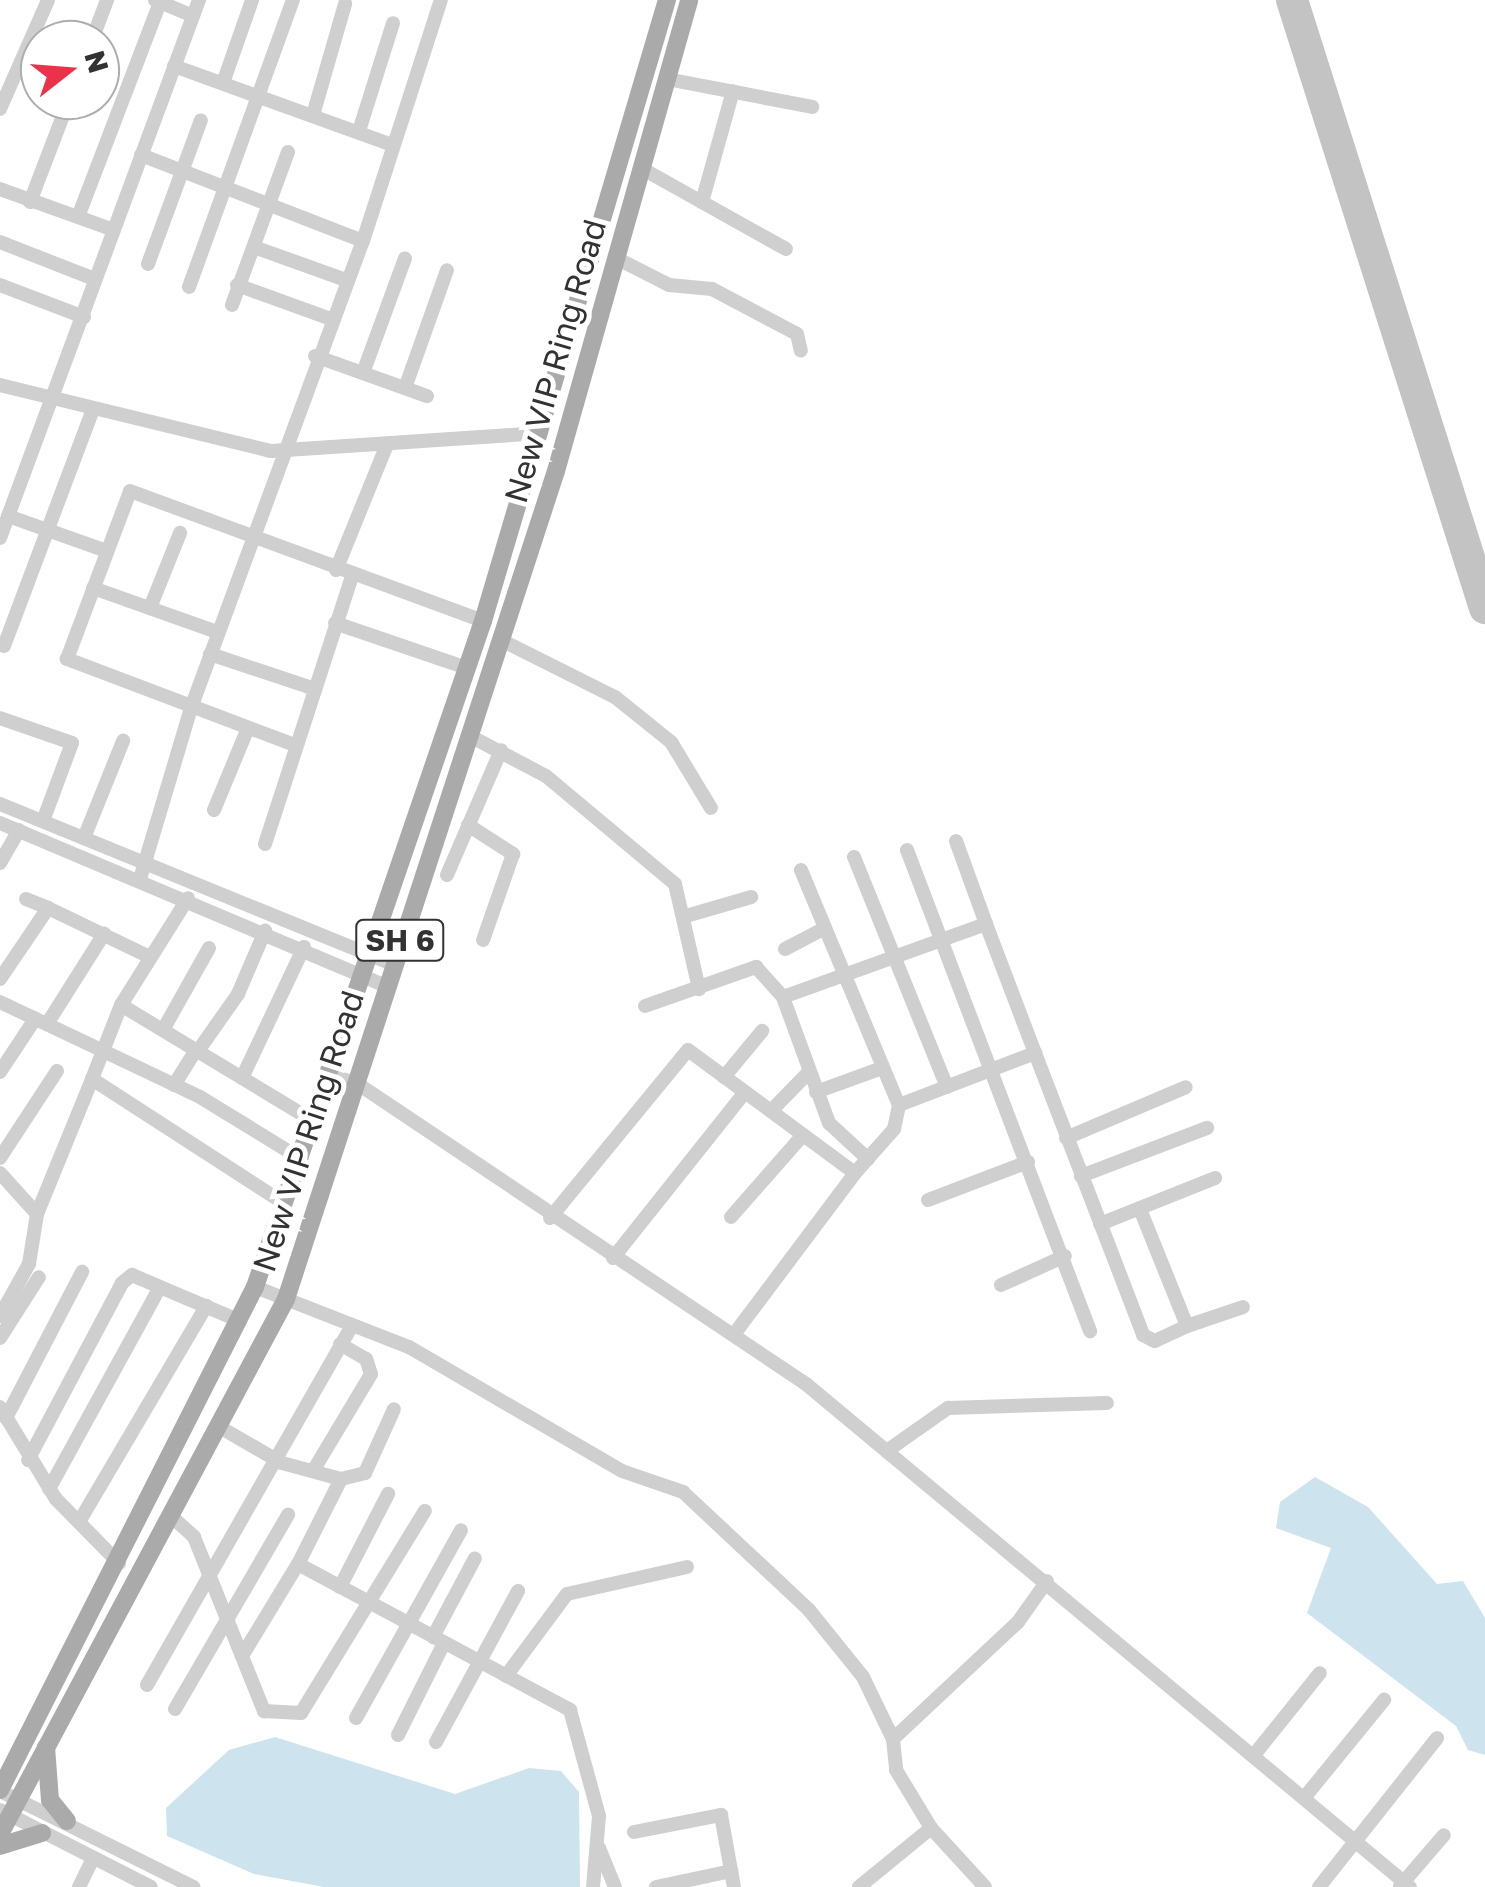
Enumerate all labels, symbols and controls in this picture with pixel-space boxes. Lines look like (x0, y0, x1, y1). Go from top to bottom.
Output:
north arrow (20, 20, 120, 120)
text: N (78, 47, 116, 77)
street label: New VIP Ring Road (496, 215, 614, 507)
road number: SH 6 (355, 915, 445, 965)
street label: New VIP Ring Road (244, 986, 372, 1276)

